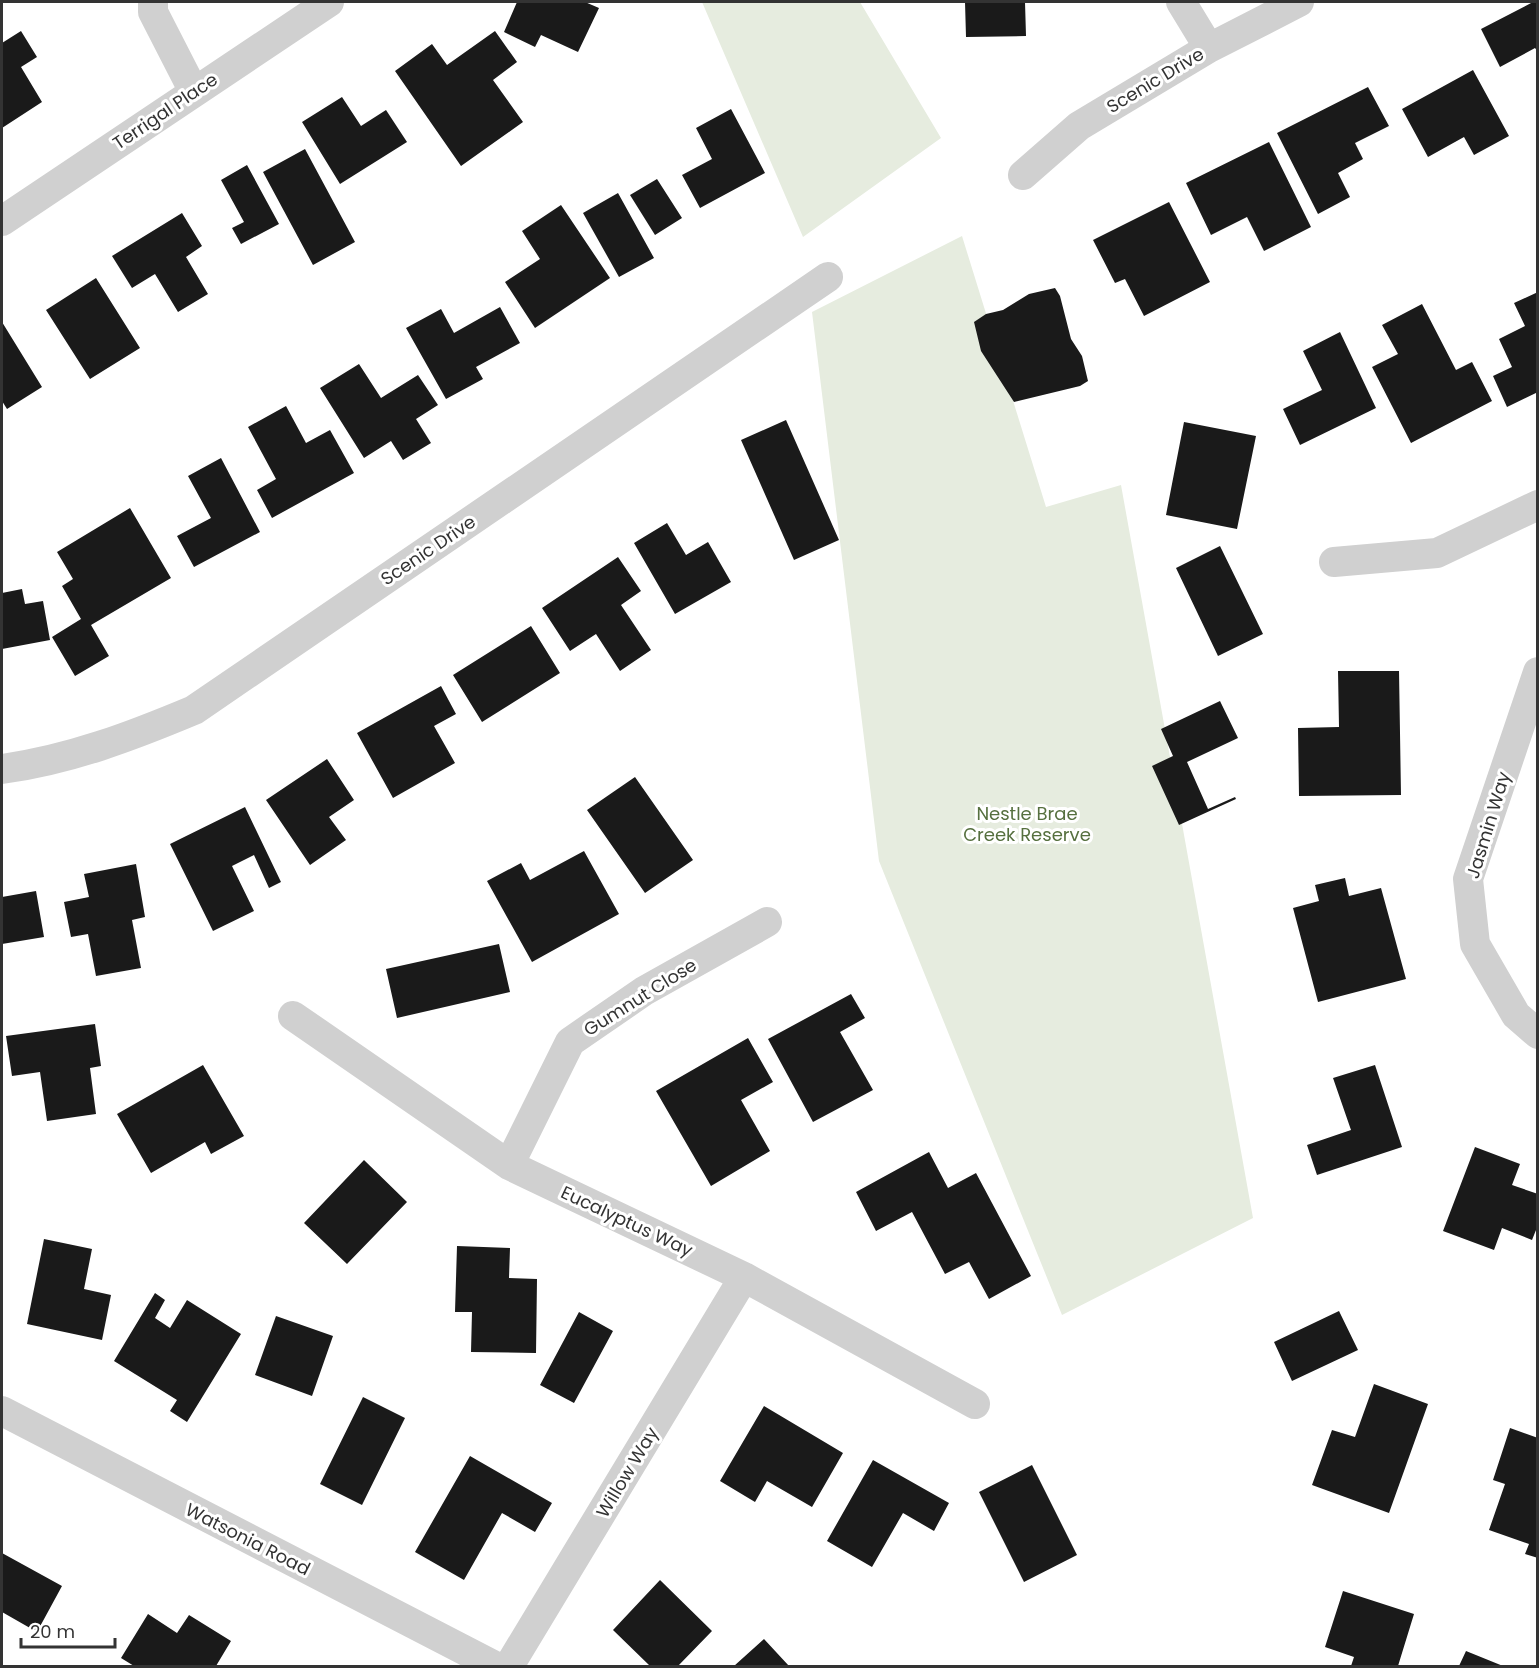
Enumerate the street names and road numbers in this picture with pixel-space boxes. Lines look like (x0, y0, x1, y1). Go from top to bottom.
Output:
street label: Scenic Drive (1102, 41, 1208, 119)
street label: Terrigal Place (108, 67, 222, 155)
street label: Scenic Drive (376, 509, 480, 591)
street label: Jasmin Way (1460, 769, 1516, 881)
street label: Gumnut Close (579, 952, 701, 1042)
street label: Eucalyptus Way (557, 1180, 697, 1262)
street label: Willow Way (590, 1422, 664, 1522)
street label: Watsonia Road (181, 1497, 315, 1581)

